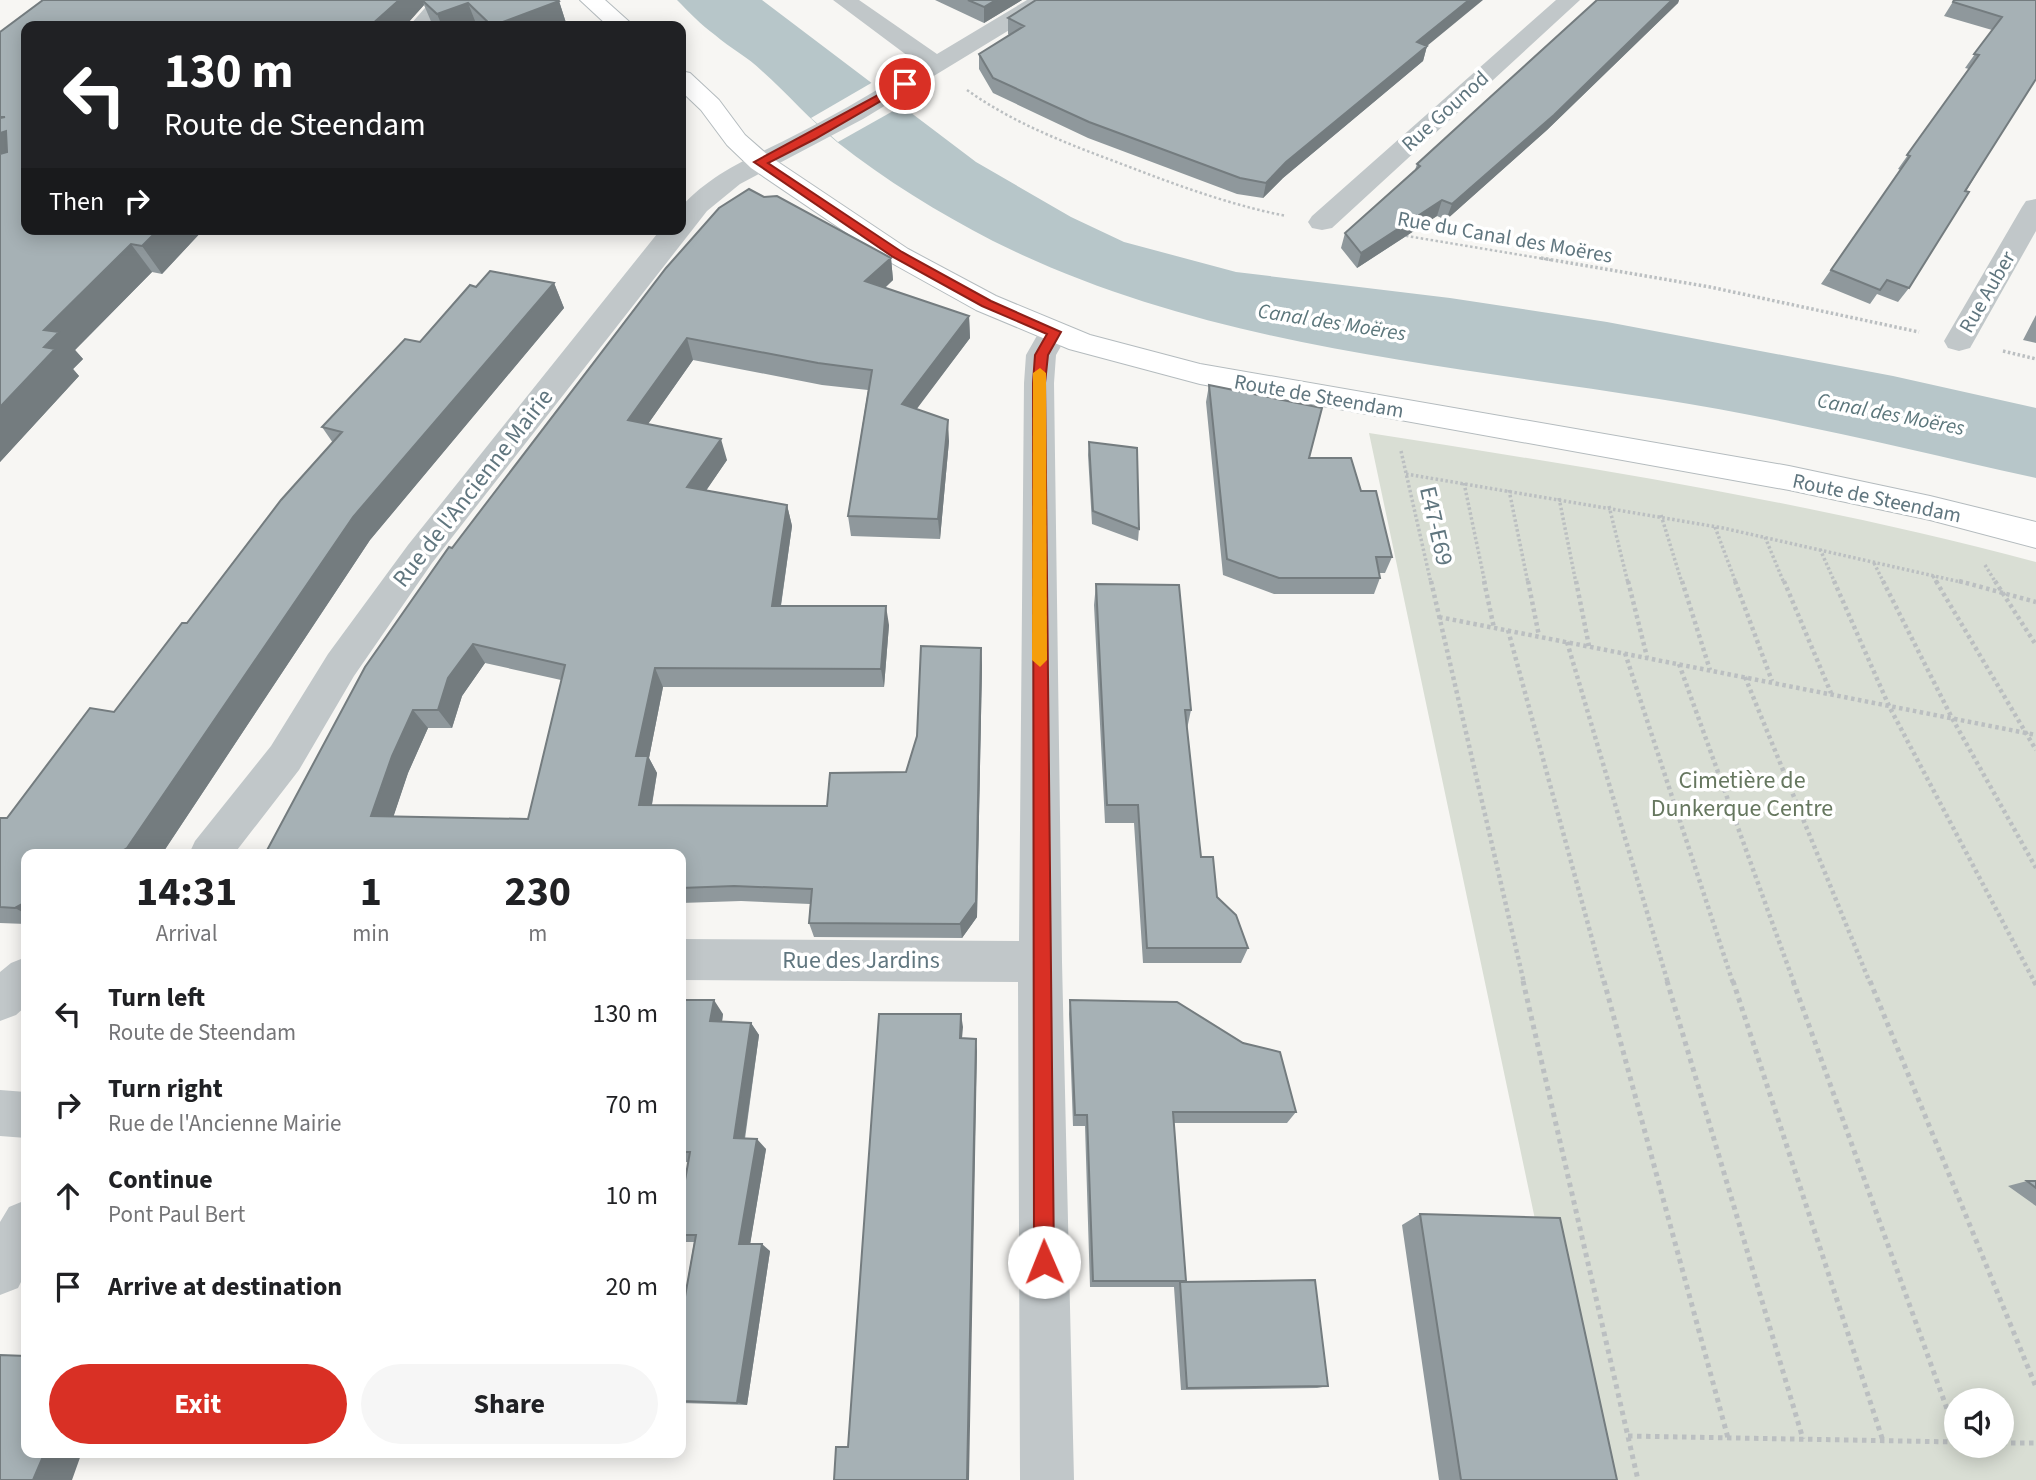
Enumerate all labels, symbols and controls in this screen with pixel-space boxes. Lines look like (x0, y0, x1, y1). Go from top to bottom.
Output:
text: 130 m (164, 37, 293, 107)
icon: left (49, 49, 140, 140)
pin (875, 54, 935, 114)
street label: Rue Gounod (1395, 64, 1495, 158)
icon: arrive (886, 65, 924, 103)
text: Route de Steendam (164, 102, 426, 148)
icon: right (118, 182, 156, 220)
text: Then (49, 183, 104, 220)
street label: Rue du Canal des Moëres (1395, 203, 1615, 271)
street label: Rue Auber (1952, 245, 2023, 338)
water label: Canal des Moëres (1256, 295, 1408, 349)
street label: Route de Steendam (1232, 366, 1406, 426)
street label: Rue de l'Ancienne Mairie (384, 381, 562, 595)
water label: Canal des Moëres (1815, 385, 1967, 443)
street label: Route de Steendam (1790, 465, 1964, 531)
street label: E47-E69 (1410, 483, 1462, 569)
park label: Cimetière de Dunkerque Centre (1651, 763, 1833, 826)
text: 14:31 (136, 862, 237, 922)
text: 1 (360, 862, 382, 922)
text: 230 (504, 862, 571, 922)
text: Arrival (156, 917, 218, 950)
text: min (352, 917, 390, 950)
text: m (528, 917, 547, 950)
street label: Rue des Jardins (782, 943, 940, 978)
text: Turn left (108, 979, 205, 1016)
icon: left (49, 995, 87, 1033)
text: 130 m (592, 995, 658, 1032)
text: Route de Steendam (108, 1016, 296, 1049)
text: Turn right (108, 1070, 223, 1107)
icon: right (49, 1086, 87, 1124)
text: 70 m (605, 1086, 658, 1123)
text: Rue de l'Ancienne Mairie (108, 1107, 342, 1140)
text: Continue (108, 1161, 213, 1198)
icon: ahead (49, 1177, 87, 1215)
text: 10 m (605, 1177, 658, 1214)
text: Pont Paul Bert (108, 1198, 245, 1231)
position arrow (1007, 1225, 1081, 1299)
icon: arrive (49, 1268, 87, 1306)
text: Arrive at destination (108, 1268, 342, 1305)
text: 20 m (605, 1268, 658, 1305)
button: Exit (49, 1364, 347, 1444)
button: Share (361, 1364, 658, 1444)
map controls (1944, 1388, 2014, 1458)
button: sound (1944, 1388, 2014, 1458)

